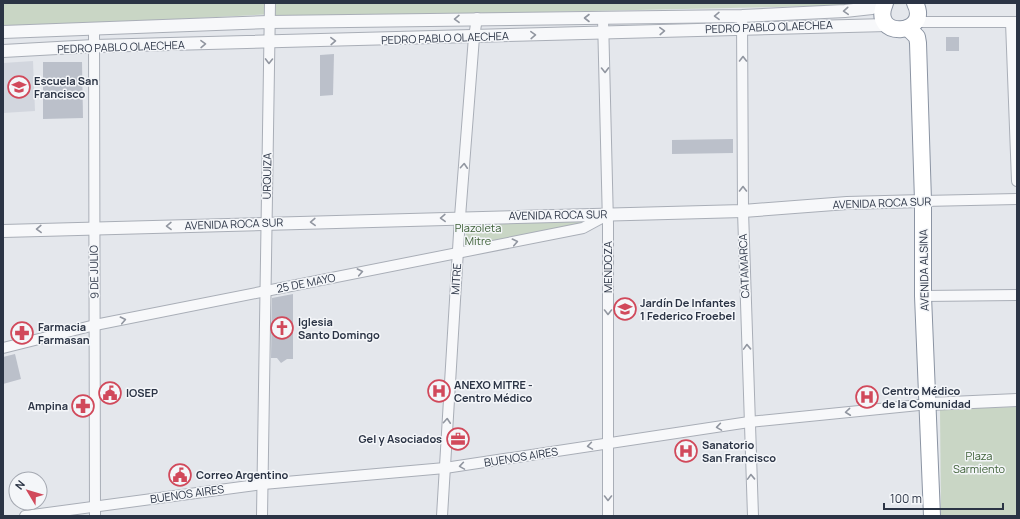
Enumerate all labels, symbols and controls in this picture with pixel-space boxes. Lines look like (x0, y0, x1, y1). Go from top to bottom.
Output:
one-way arrow (843, 7, 849, 16)
one-way arrow (714, 12, 720, 20)
one-way arrow (584, 14, 590, 22)
one-way arrow (454, 15, 460, 23)
street label: PEDRO PABLO OLAECHEA (705, 17, 833, 36)
one-way arrow (659, 27, 665, 35)
street label: PEDRO PABLO OLAECHEA (381, 28, 509, 47)
one-way arrow (530, 31, 536, 40)
street label: PEDRO PABLO OLAECHEA (57, 37, 185, 56)
one-way arrow (330, 37, 336, 45)
one-way arrow (200, 40, 206, 48)
one-way arrow (739, 56, 747, 62)
one-way arrow (265, 58, 273, 64)
one-way arrow (601, 67, 609, 73)
place label: Escuela San Francisco (34, 73, 98, 101)
school or university icon: Escuela San Francisco (6, 74, 32, 100)
street label: URQUIZA (259, 153, 274, 199)
one-way arrow (460, 163, 469, 169)
one-way arrow (739, 186, 747, 192)
street label: AVENIDA ROCA SUR (832, 193, 932, 212)
street label: AVENIDA ROCA SUR (509, 206, 608, 223)
street label: AVENIDA ROCA SUR (184, 214, 284, 233)
one-way arrow (440, 214, 446, 222)
one-way arrow (310, 218, 316, 226)
park label: Plazoleta Mitre (455, 220, 501, 248)
one-way arrow (166, 222, 172, 230)
one-way arrow (36, 225, 42, 234)
street label: AVENIDA ALSINA (915, 229, 932, 311)
street label: CATAMARCA (735, 233, 752, 299)
one-way arrow (512, 238, 518, 246)
street label: MENDOZA (600, 241, 615, 293)
street label: 9 DE JULIO (86, 245, 101, 299)
street label: MITRE (447, 263, 464, 295)
street label: 25 DE MAYO (275, 269, 337, 296)
one-way arrow (357, 269, 363, 277)
place label: Jardín De Infantes 1 Federico Froebel (640, 295, 736, 323)
school or university icon: Jardín De Infantes 1 Federico Froebel (612, 296, 638, 322)
one-way arrow (604, 309, 612, 315)
place label: Iglesia Santo Domingo (298, 314, 380, 342)
church icon: Iglesia Santo Domingo (269, 315, 295, 341)
one-way arrow (120, 316, 126, 324)
place label: Farmacia Farmasan (38, 319, 90, 347)
pharmacy icon: Farmacia Farmasan (9, 320, 35, 346)
one-way arrow (743, 344, 751, 350)
place label: ANEXO MITRE - Centro Médico (454, 377, 533, 405)
hospital icon: ANEXO MITRE - Centro Médico (426, 378, 452, 404)
public building icon: IOSEP (97, 380, 123, 406)
place label: Centro Médico de la Comunidad (882, 383, 971, 411)
hospital icon: Centro Médico de la Comunidad (854, 384, 880, 410)
place label: IOSEP (126, 385, 158, 400)
pharmacy icon: Ampina (70, 393, 96, 419)
place label: Ampina (28, 398, 68, 413)
one-way arrow (845, 408, 851, 417)
one-way arrow (443, 418, 452, 424)
one-way arrow (716, 422, 722, 431)
office icon: Gel y Asociados (445, 426, 471, 452)
place label: Gel y Asociados (359, 431, 442, 446)
place label: Sanatorio San Francisco (702, 437, 776, 465)
hospital icon: Sanatorio San Francisco (673, 438, 699, 464)
one-way arrow (587, 441, 593, 450)
street label: BUENOS AIRES (483, 443, 559, 470)
park label: Plaza Sarmiento (953, 448, 1006, 476)
one-way arrow (459, 461, 465, 470)
public building icon: Correo Argentino (167, 462, 193, 488)
place label: Correo Argentino (196, 467, 289, 482)
north arrow (8, 471, 48, 511)
one-way arrow (747, 474, 755, 480)
text: N (11, 477, 28, 492)
street label: BUENOS AIRES (149, 481, 225, 506)
scale bar (884, 485, 1003, 511)
text: 100 m (890, 490, 922, 507)
one-way arrow (604, 495, 612, 501)

